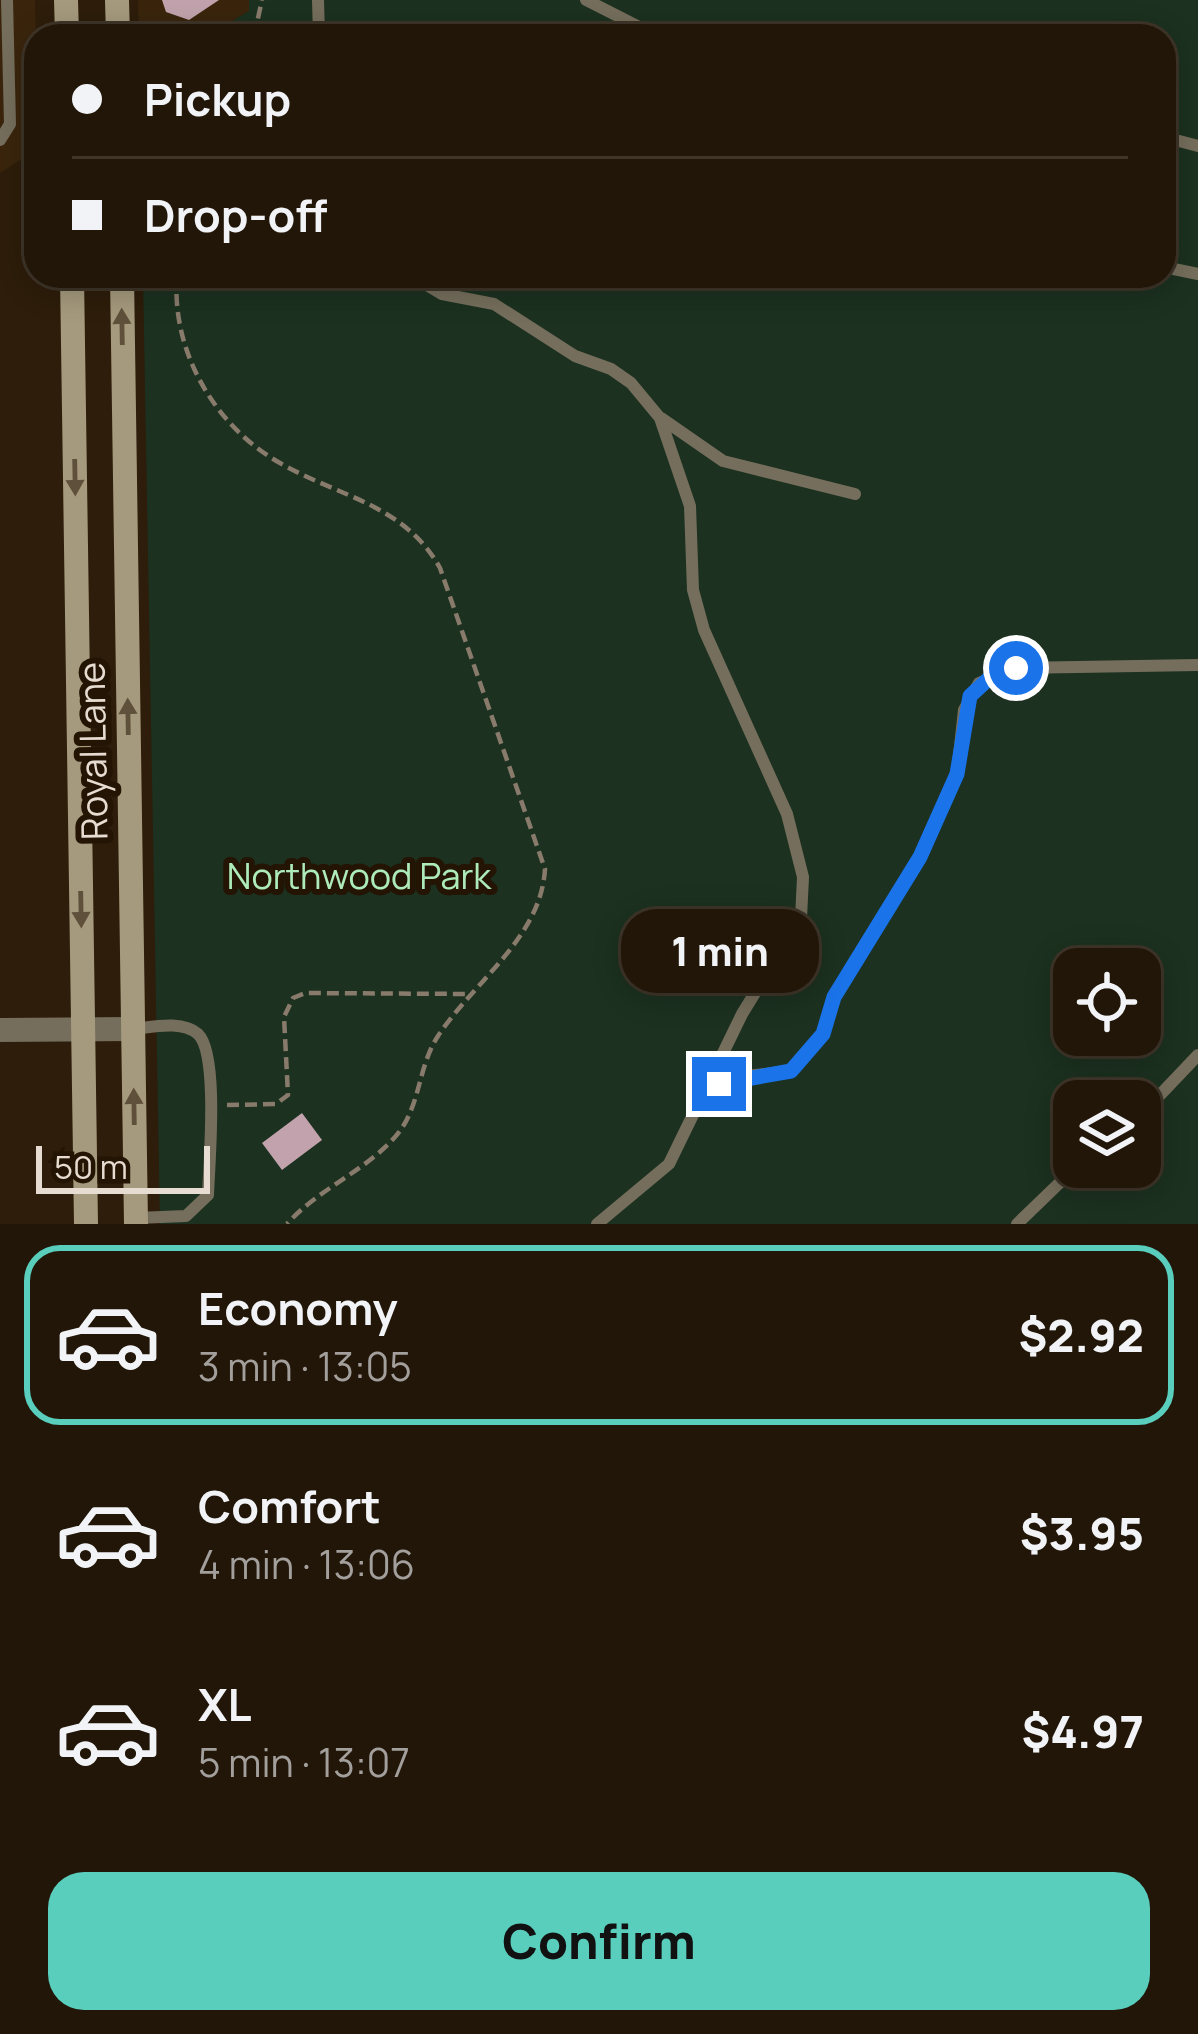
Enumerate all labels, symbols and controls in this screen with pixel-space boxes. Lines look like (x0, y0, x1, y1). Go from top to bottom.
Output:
text: Pickup (144, 68, 291, 130)
text: Drop-off (144, 184, 327, 246)
one-way arrow (113, 307, 132, 345)
one-way arrow (65, 459, 84, 497)
route start (989, 641, 1043, 695)
street label: Royal Lane (66, 662, 119, 840)
one-way arrow (119, 697, 138, 735)
park label: Northwood Park (227, 851, 492, 900)
one-way arrow (72, 891, 91, 929)
callout: 1 min (620, 910, 818, 994)
text: 1 min (671, 924, 769, 978)
map controls (1053, 948, 1161, 1188)
button: locate (1053, 948, 1161, 1056)
route end (692, 1057, 746, 1111)
button: layers (1053, 1080, 1161, 1188)
one-way arrow (125, 1087, 144, 1125)
scale bar (36, 1140, 210, 1193)
text: 50 m (54, 1144, 128, 1189)
text: Economy (198, 1277, 398, 1339)
icon: car (54, 1281, 162, 1389)
text: $2.92 (1018, 1304, 1144, 1366)
text: 3 min · 13:05 (198, 1339, 412, 1393)
text: Comfort (198, 1475, 381, 1537)
icon: car (54, 1479, 162, 1587)
text: $3.95 (1020, 1502, 1144, 1564)
text: 4 min · 13:06 (198, 1537, 415, 1591)
text: XL (198, 1673, 252, 1735)
icon: car (54, 1677, 162, 1785)
text: $4.97 (1022, 1700, 1144, 1762)
text: 5 min · 13:07 (198, 1735, 410, 1789)
button: Confirm (48, 1872, 1150, 2010)

